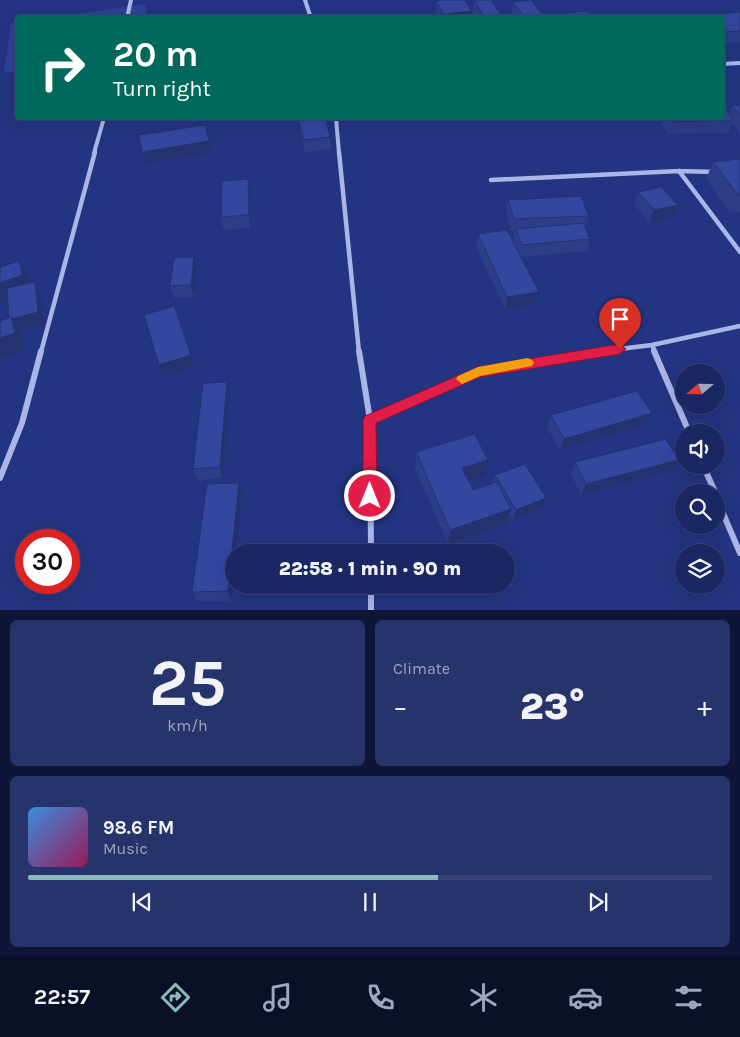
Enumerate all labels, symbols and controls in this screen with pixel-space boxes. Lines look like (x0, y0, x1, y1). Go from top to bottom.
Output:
text: 20 m (113, 34, 198, 75)
icon: right (30, 35, 95, 100)
text: Turn right (113, 76, 211, 102)
pin (599, 298, 641, 349)
icon: arrive (606, 305, 634, 333)
north arrow (675, 364, 725, 414)
map controls (675, 364, 725, 594)
button: sound (675, 424, 725, 474)
position arrow (343, 469, 395, 521)
button: search (675, 484, 725, 534)
speed limit sign: 30 (15, 529, 80, 594)
button: layers (675, 544, 725, 594)
text: 22:58 · 1 min · 90 m (279, 558, 461, 580)
text: 25 (149, 645, 226, 721)
text: Climate (393, 659, 450, 678)
text: 23° (520, 684, 585, 729)
text: − (393, 690, 408, 723)
text: + (697, 690, 712, 723)
text: km/h (167, 716, 208, 735)
text: 98.6 FM (103, 817, 174, 839)
text: Music (103, 839, 148, 858)
icon: previous (128, 888, 156, 916)
icon: pause (356, 888, 384, 916)
icon: next (584, 888, 612, 916)
icon: directions (158, 980, 193, 1015)
icon: music (260, 980, 295, 1015)
icon: phone (363, 980, 398, 1015)
icon: climate (466, 980, 501, 1015)
icon: car (568, 980, 603, 1015)
icon: filters (671, 980, 706, 1015)
text: 22:57 (34, 984, 90, 1010)

